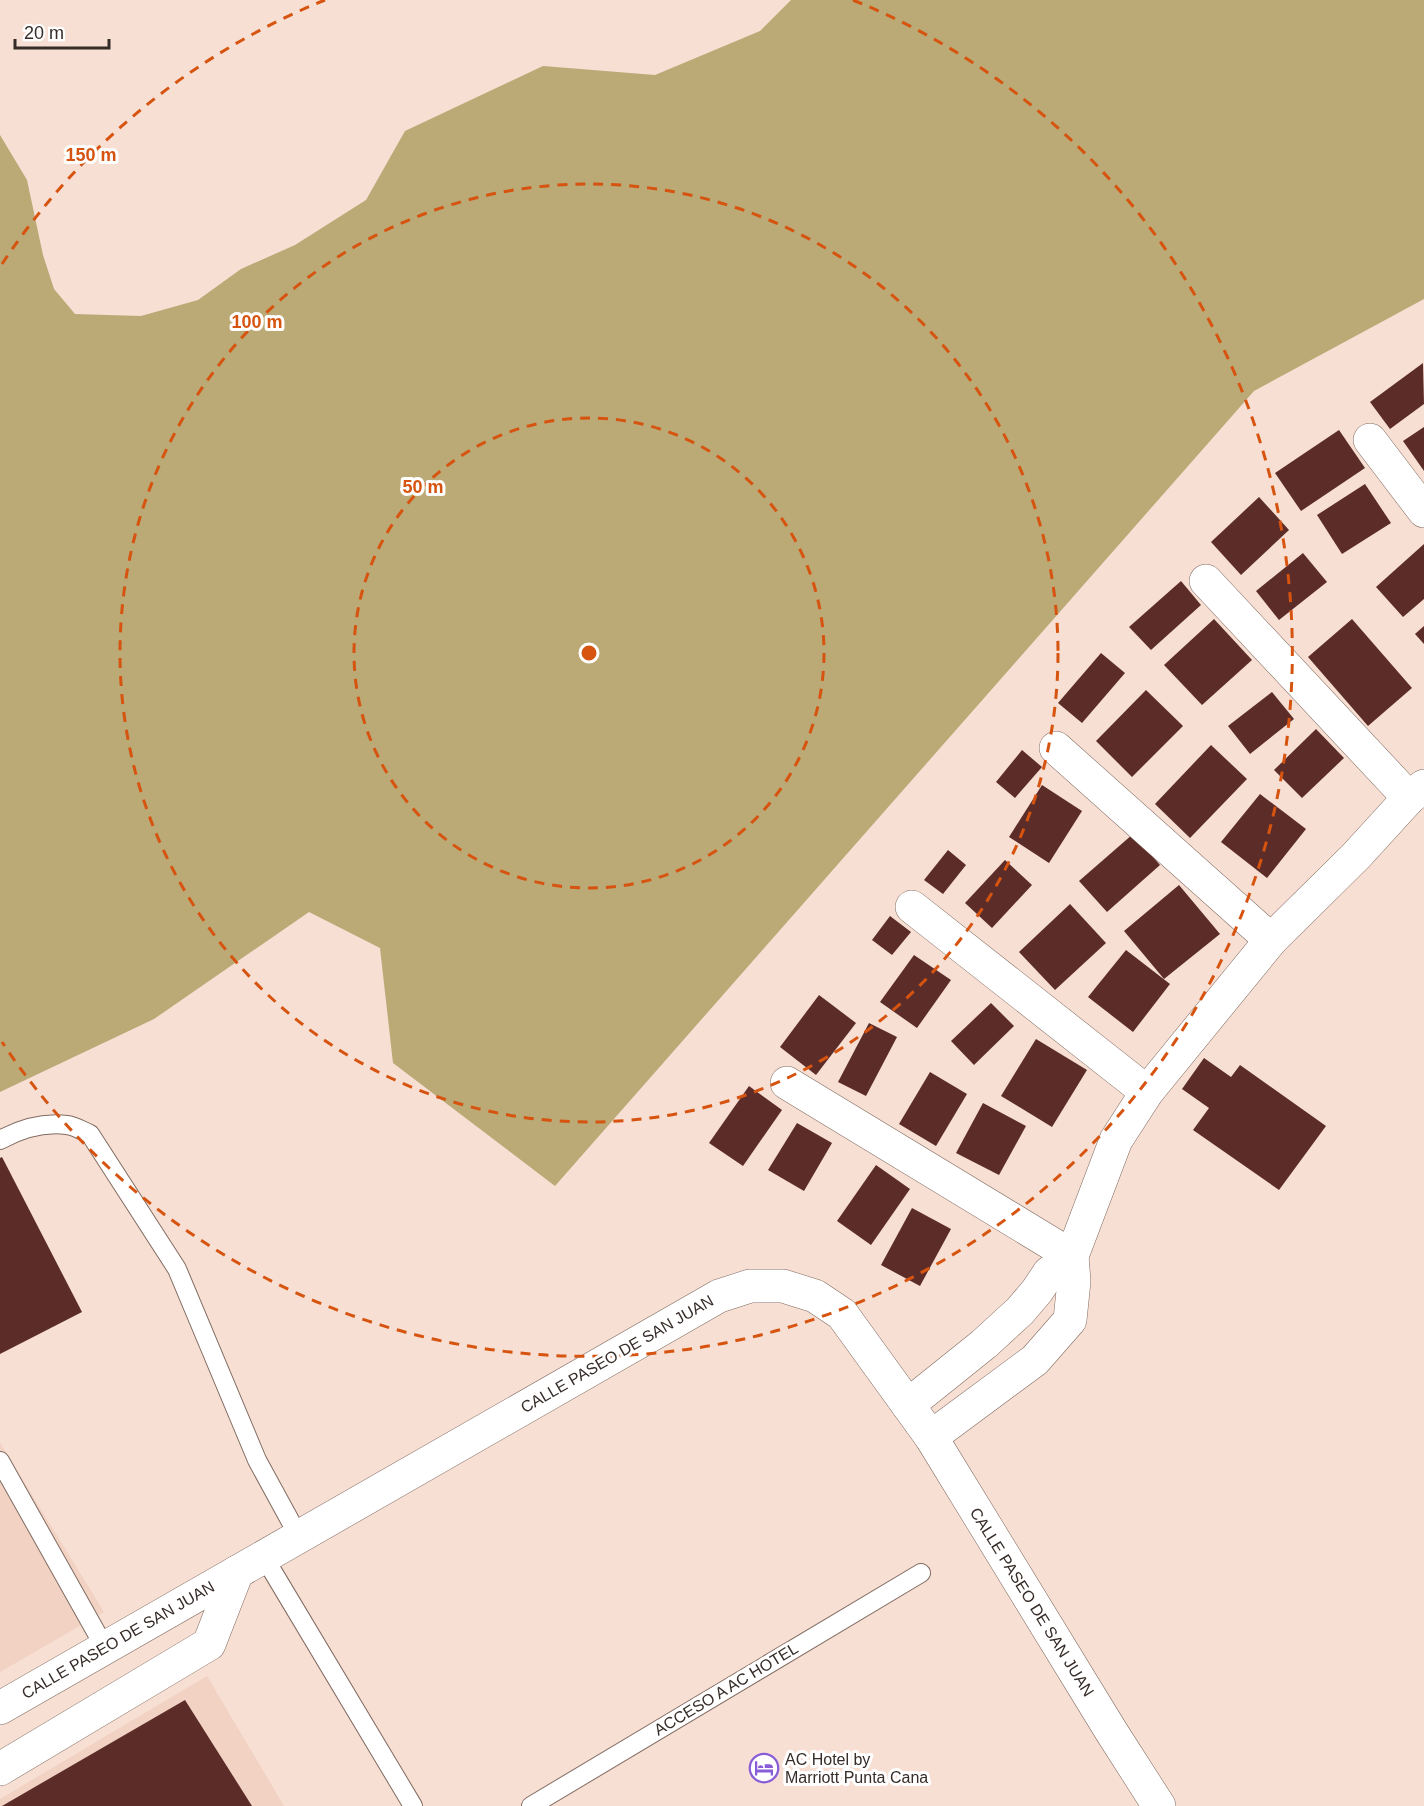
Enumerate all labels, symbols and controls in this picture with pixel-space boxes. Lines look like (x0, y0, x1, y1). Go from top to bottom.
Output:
scale bar (15, 12, 110, 50)
text: 20 m (24, 23, 64, 43)
text: 150 m (65, 145, 117, 165)
text: 100 m (231, 312, 283, 332)
text: 50 m (402, 477, 444, 497)
centre of rings (579, 643, 599, 663)
street label: CALLE PASEO DE SAN JUAN (518, 1292, 716, 1416)
street label: CALLE PASEO DE SAN JUAN (967, 1504, 1097, 1700)
street label: CALLE PASEO DE SAN JUAN (19, 1578, 217, 1702)
street label: ACCESO A AC HOTEL (651, 1639, 801, 1739)
place label: AC Hotel by Marriott Punta Cana (785, 1751, 928, 1786)
hotel icon: AC Hotel by Marriott Punta Cana (748, 1752, 780, 1784)

